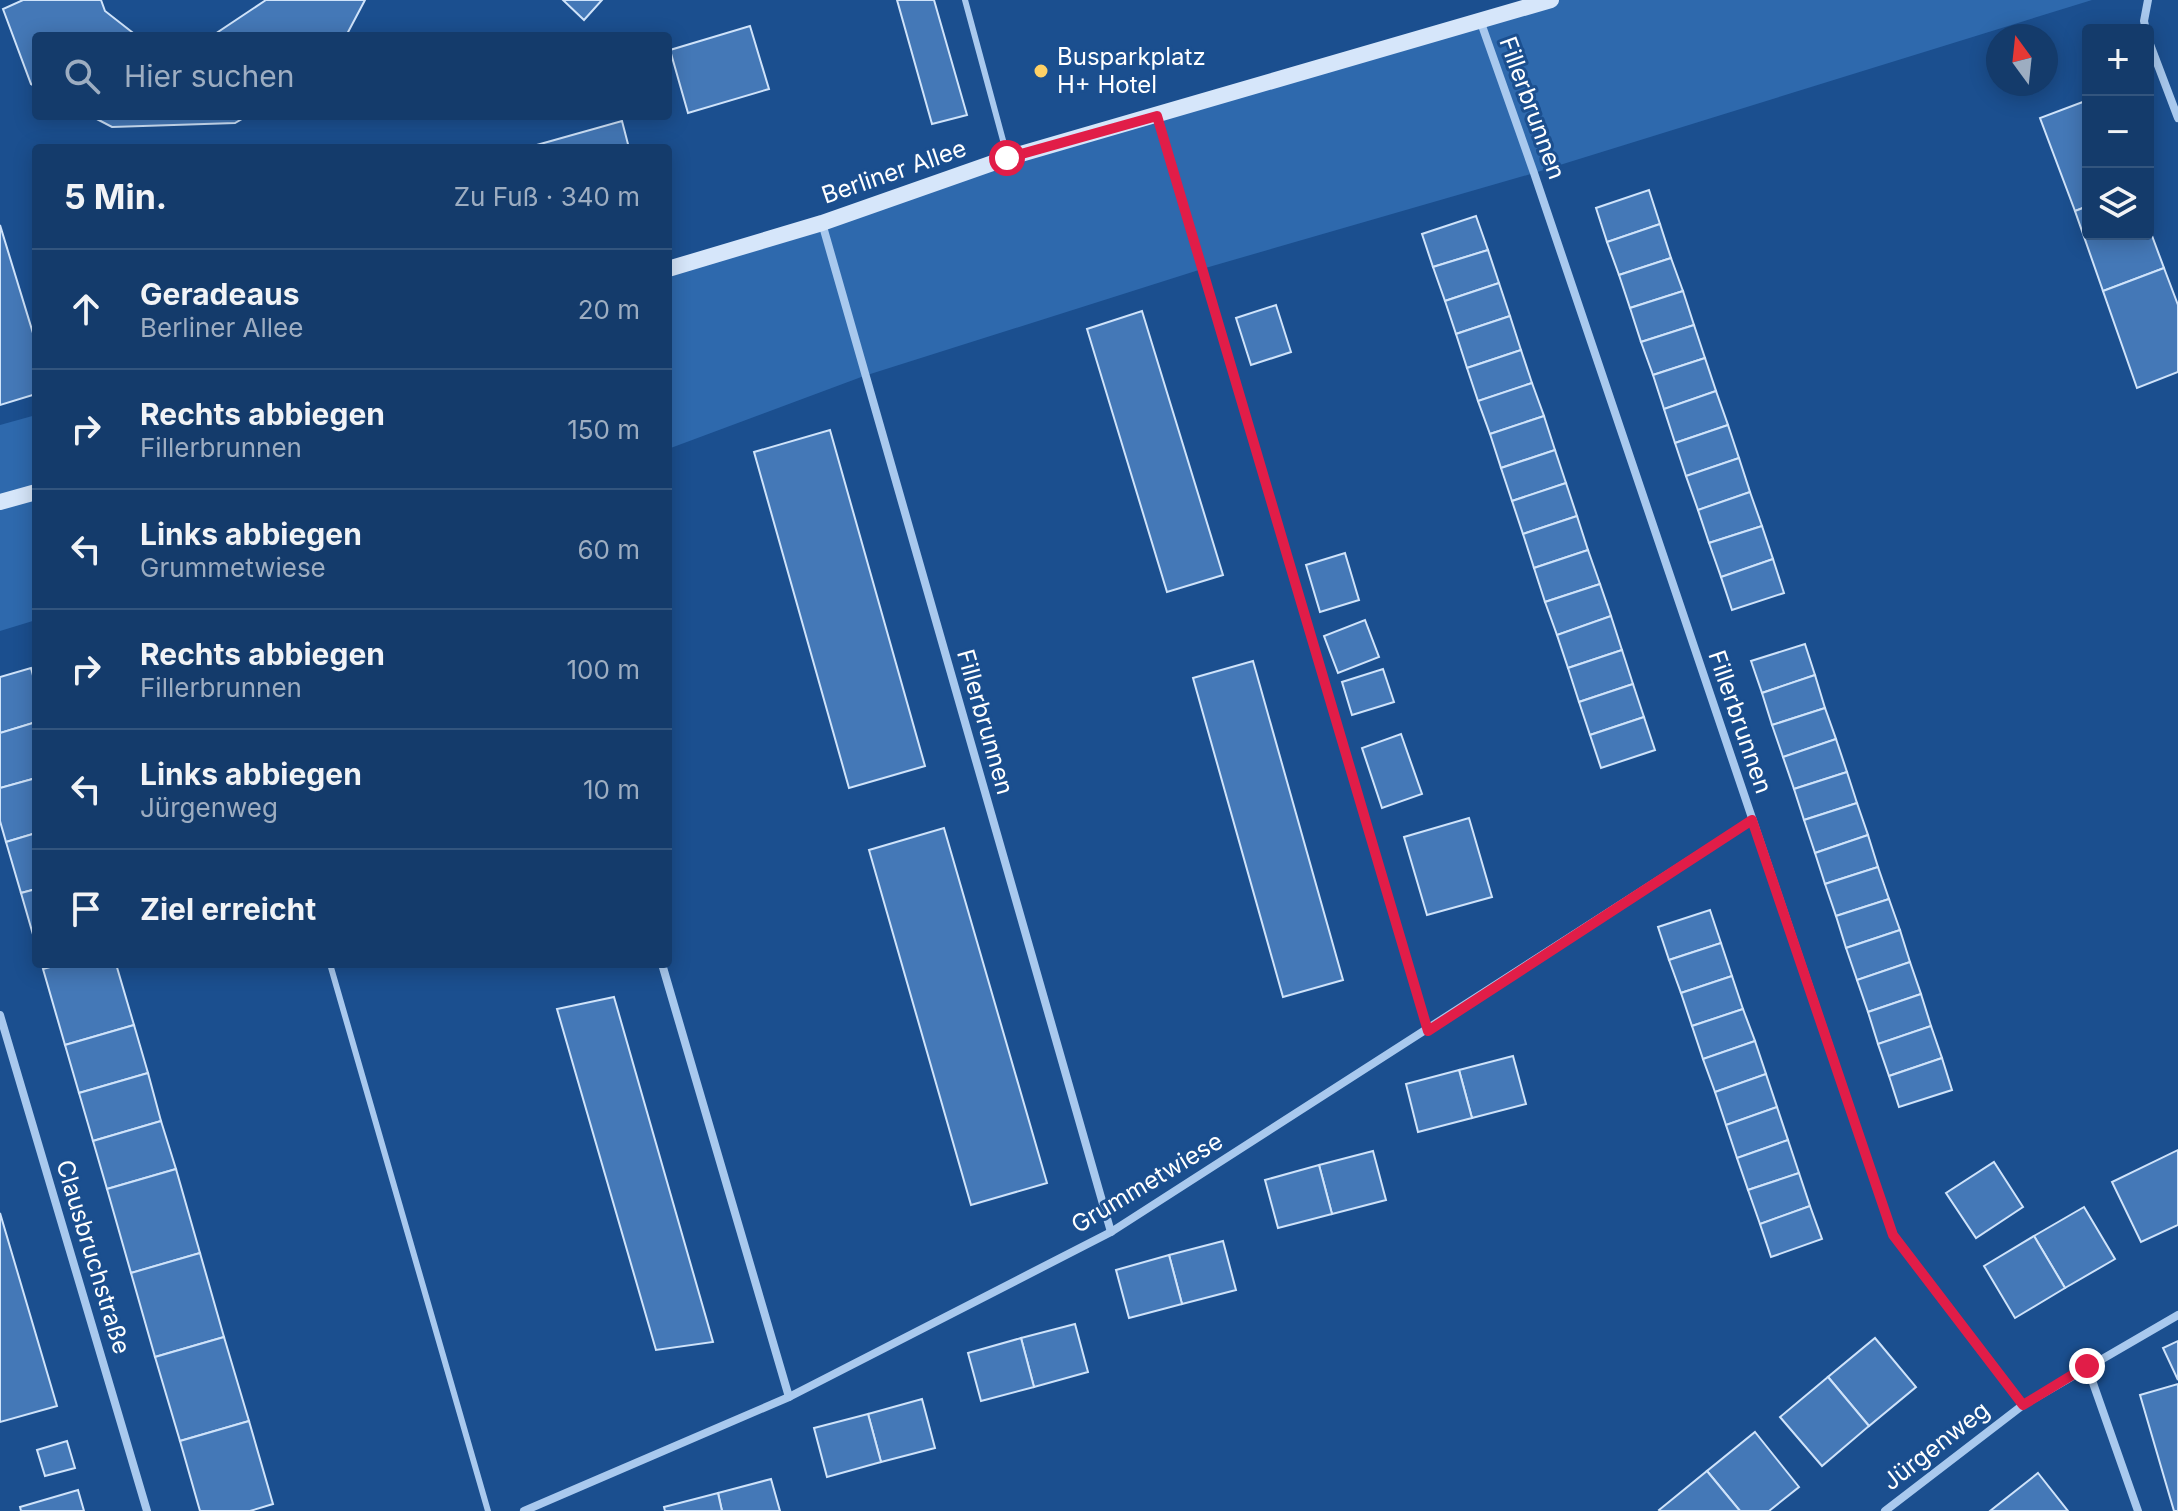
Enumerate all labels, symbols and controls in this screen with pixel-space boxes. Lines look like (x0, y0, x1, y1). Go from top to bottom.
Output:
north arrow (1986, 24, 2058, 96)
map controls (2082, 24, 2154, 240)
button: + (2082, 24, 2154, 96)
search box (32, 32, 672, 120)
street label: Fillerbrunnen (1493, 33, 1572, 183)
place label: Busparkplatz H+ Hotel (1057, 42, 1206, 99)
icon: search (60, 54, 104, 98)
text: Hier suchen (124, 58, 294, 94)
marker: Busparkplatz H+ Hotel (1032, 62, 1050, 80)
button: − (2082, 96, 2154, 168)
street label: Berliner Allee (818, 133, 970, 210)
route start (989, 140, 1025, 176)
button: layers (2082, 168, 2154, 240)
text: 5 Min. (64, 176, 167, 217)
text: Zu Fuß · 340 m (454, 181, 640, 212)
text: Geradeaus (140, 276, 300, 312)
icon: ahead (64, 287, 108, 331)
text: 20 m (578, 294, 640, 325)
text: Berliner Allee (140, 312, 303, 343)
text: Rechts abbiegen (140, 396, 385, 432)
icon: right (64, 407, 108, 451)
text: 150 m (567, 414, 640, 445)
text: Fillerbrunnen (140, 432, 302, 463)
text: Links abbiegen (140, 516, 362, 552)
icon: left (64, 527, 108, 571)
text: 60 m (577, 534, 640, 565)
text: Grummetwiese (140, 552, 326, 583)
text: Rechts abbiegen (140, 636, 385, 672)
street label: Fillerbrunnen (951, 646, 1020, 798)
street label: Fillerbrunnen (1702, 646, 1779, 797)
icon: right (64, 647, 108, 691)
text: 100 m (567, 654, 640, 685)
text: Fillerbrunnen (140, 672, 302, 703)
text: Links abbiegen (140, 756, 362, 792)
icon: left (64, 767, 108, 811)
text: 10 m (583, 774, 640, 805)
text: Jürgenweg (140, 792, 278, 823)
icon: arrive (64, 887, 108, 931)
text: Ziel erreicht (140, 891, 316, 927)
street label: Grummetwiese (1066, 1126, 1228, 1239)
street label: Clausbruchstraße (50, 1156, 137, 1357)
route end (2069, 1348, 2105, 1384)
street label: Jürgenweg (1877, 1395, 1995, 1496)

